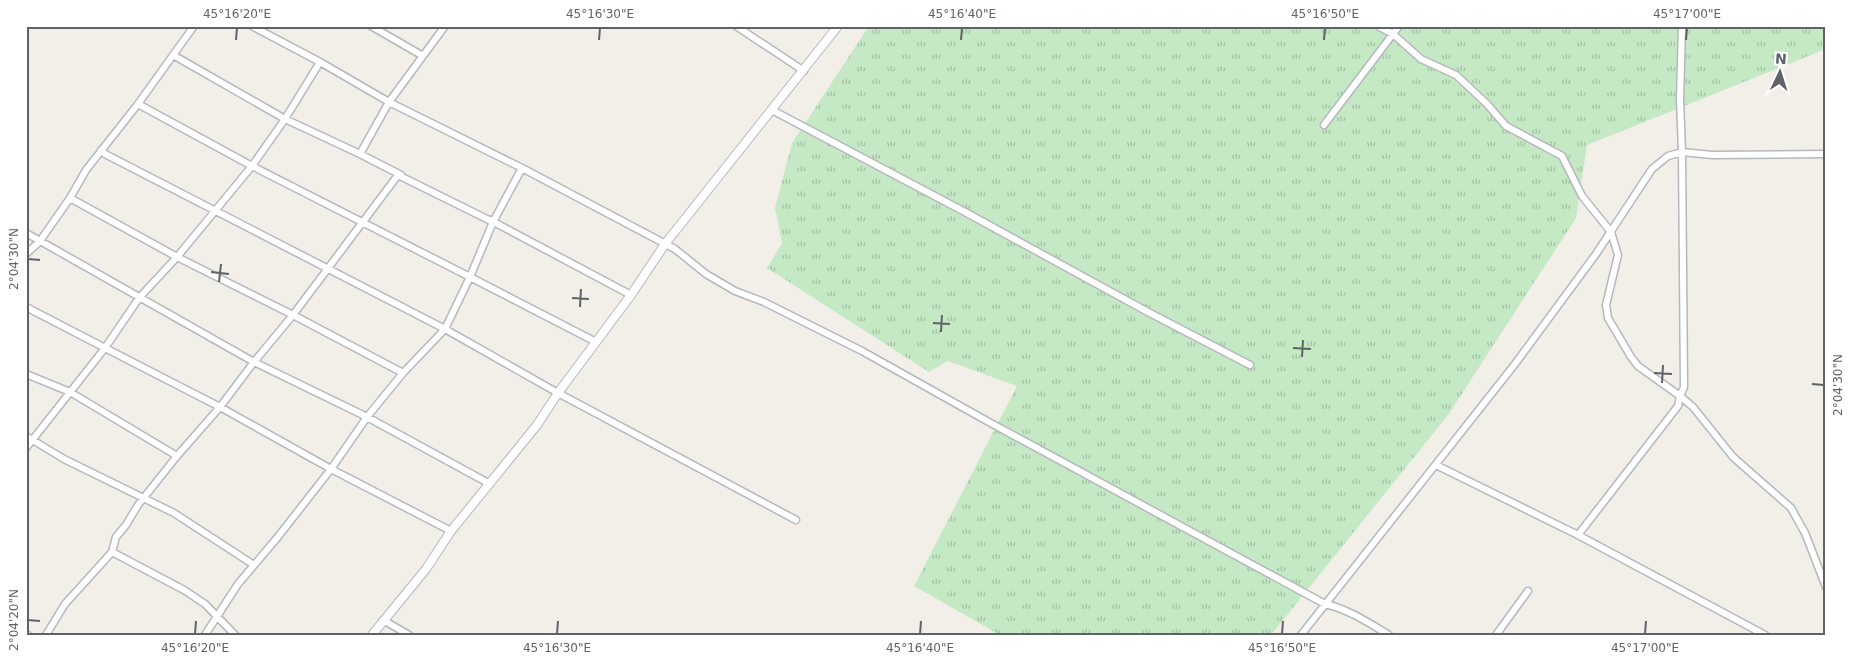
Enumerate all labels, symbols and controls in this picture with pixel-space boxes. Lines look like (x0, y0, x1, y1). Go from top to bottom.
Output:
text: 45°16'20"E (203, 7, 271, 21)
text: 45°16'30"E (566, 7, 634, 21)
text: 45°16'40"E (928, 7, 996, 21)
text: 45°16'50"E (1291, 7, 1359, 21)
text: 45°17'00"E (1653, 7, 1721, 21)
north arrow (1754, 48, 1804, 98)
text: N (1775, 51, 1787, 67)
text: 2°04'30"N (7, 228, 21, 290)
text: 2°04'30"N (1831, 354, 1845, 416)
text: 2°04'20"N (7, 589, 21, 651)
text: 45°16'20"E (161, 641, 229, 655)
text: 45°16'30"E (523, 641, 591, 655)
text: 45°16'40"E (886, 641, 954, 655)
text: 45°16'50"E (1248, 641, 1316, 655)
text: 45°17'00"E (1611, 641, 1679, 655)

